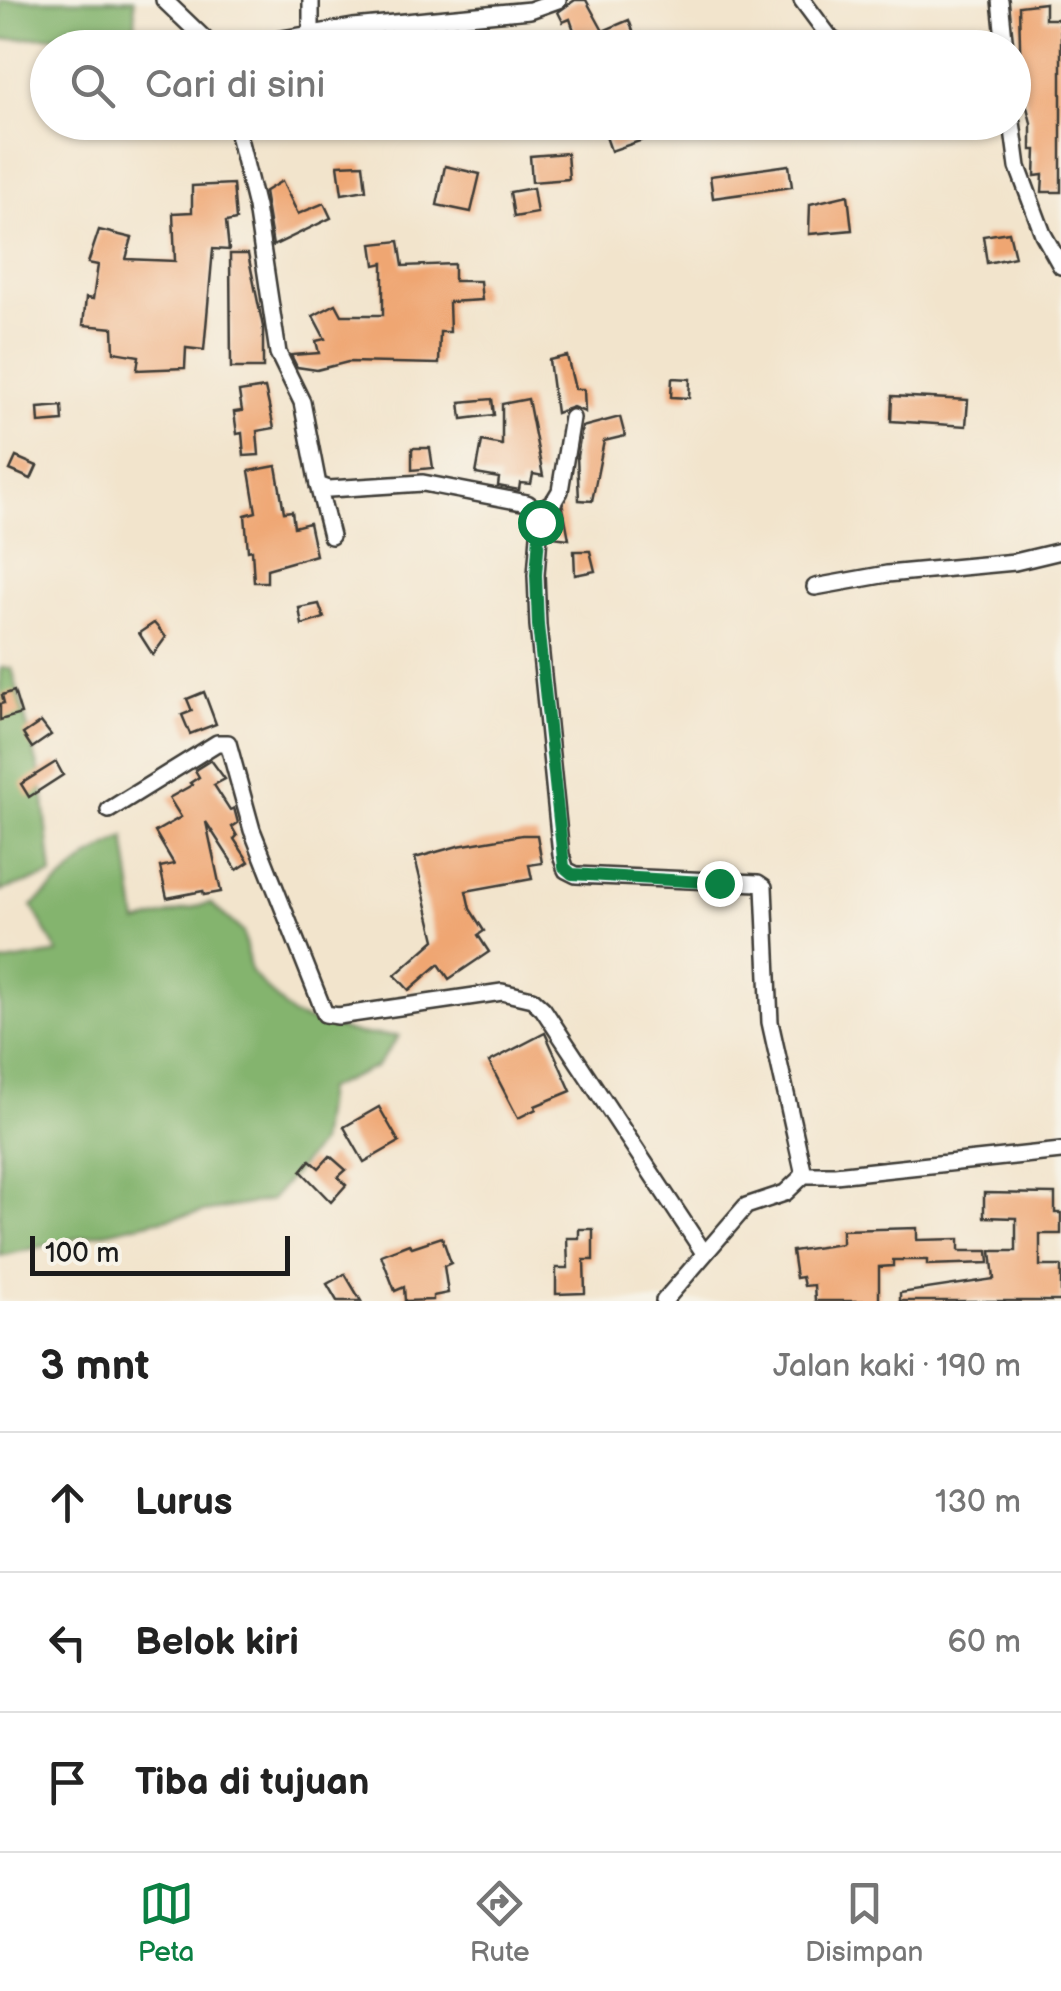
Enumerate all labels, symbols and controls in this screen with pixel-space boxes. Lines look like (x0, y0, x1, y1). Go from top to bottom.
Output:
search box (30, 30, 1031, 140)
icon: search (65, 58, 120, 113)
text: Cari di sini (145, 63, 325, 108)
route start (518, 500, 564, 546)
route end (697, 861, 743, 907)
scale bar (30, 1231, 290, 1276)
text: 100 m (45, 1237, 119, 1270)
text: 3 mnt (40, 1341, 149, 1392)
text: Jalan kaki · 190 m (773, 1347, 1021, 1386)
icon: ahead (40, 1475, 95, 1530)
text: Lurus (135, 1480, 233, 1525)
text: 130 m (935, 1483, 1021, 1522)
icon: left (40, 1615, 95, 1670)
text: Belok kiri (135, 1620, 299, 1665)
text: 60 m (948, 1623, 1021, 1662)
icon: arrive (40, 1755, 95, 1810)
text: Tiba di tujuan (135, 1760, 369, 1805)
tab: Peta (138, 1876, 194, 1969)
tab: Rute (470, 1876, 530, 1969)
tab: Disimpan (805, 1876, 923, 1969)

